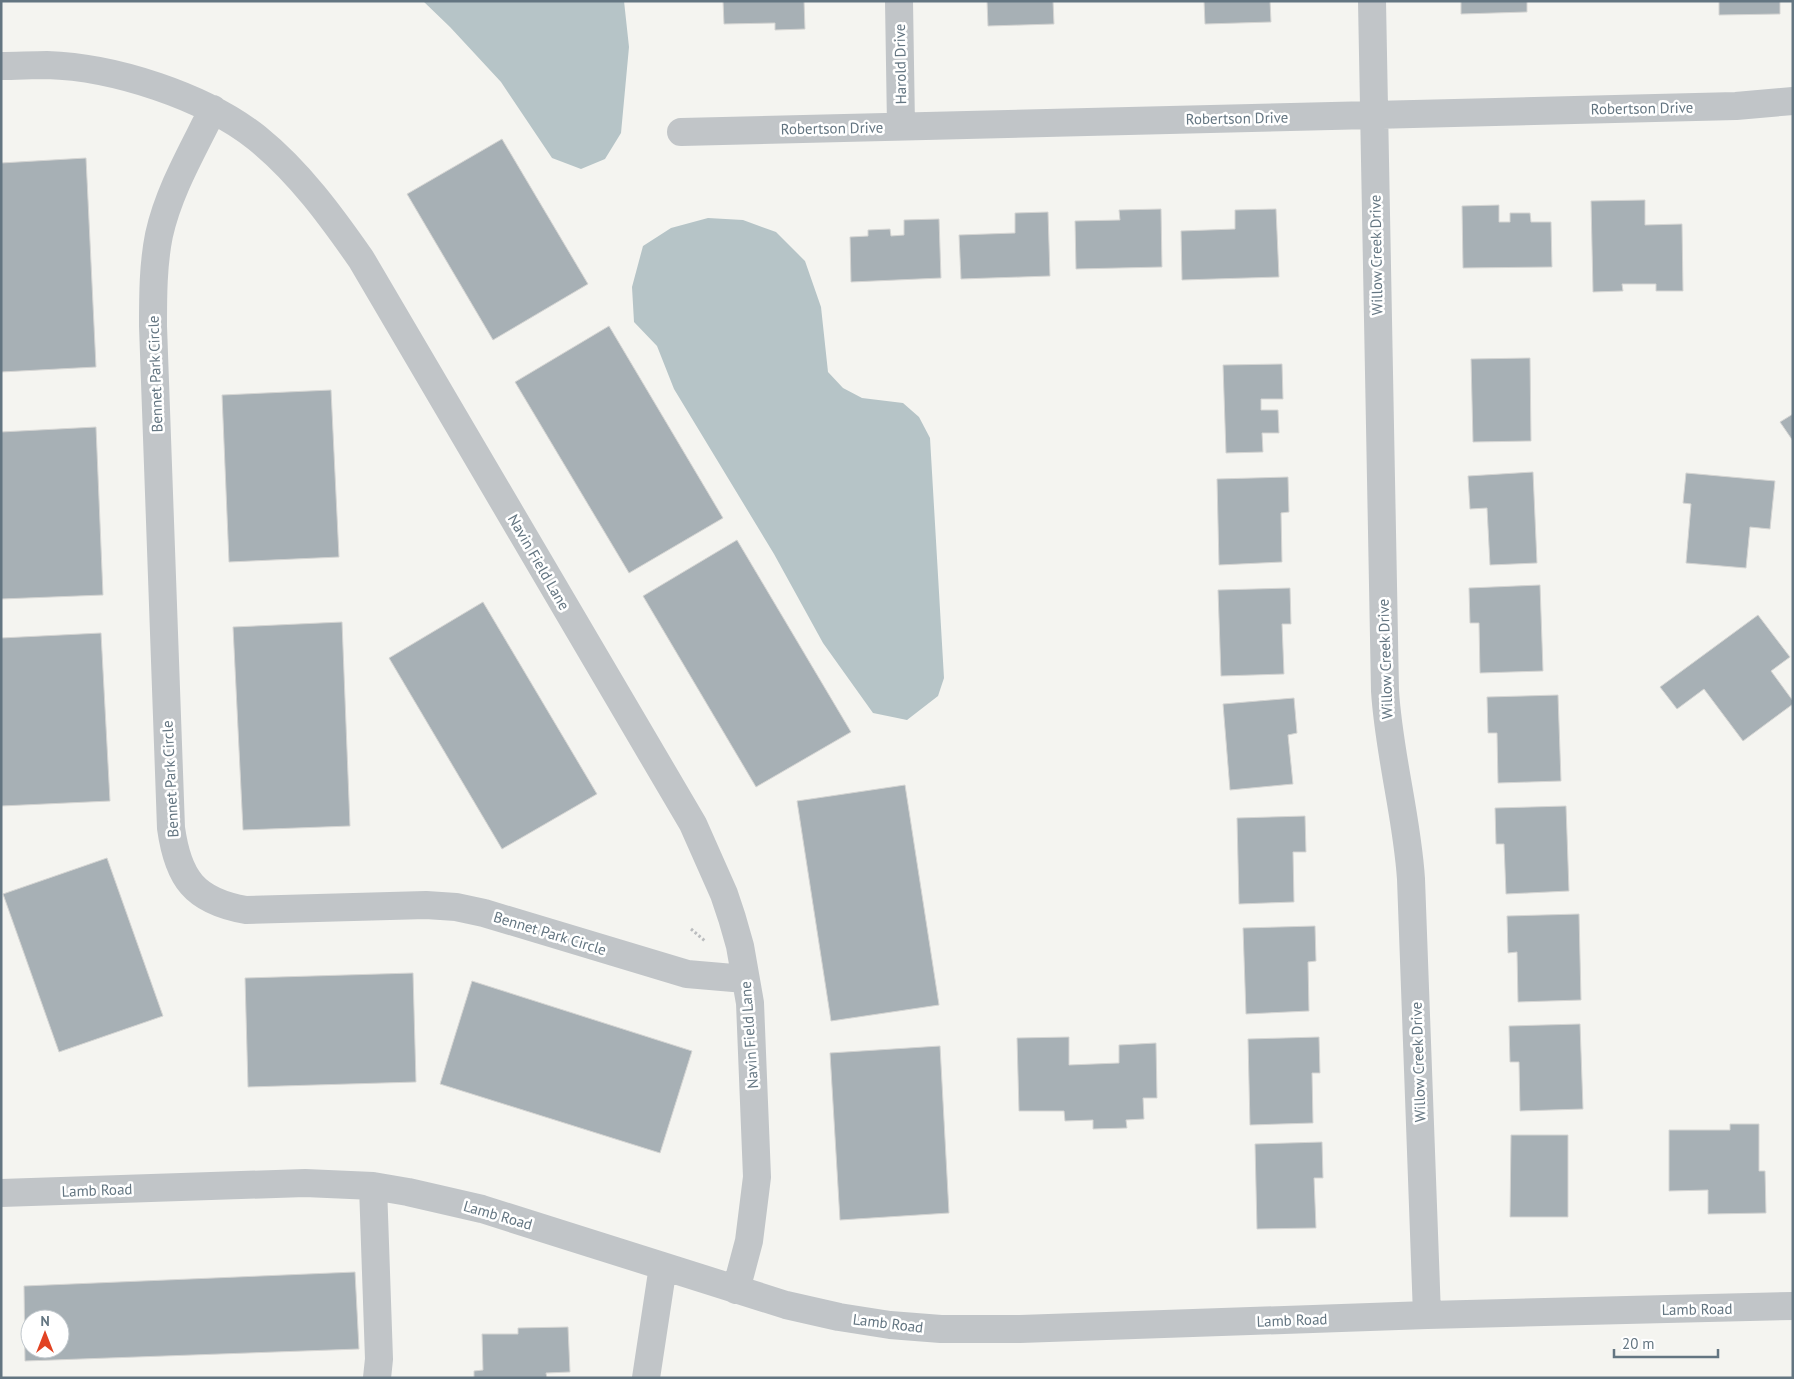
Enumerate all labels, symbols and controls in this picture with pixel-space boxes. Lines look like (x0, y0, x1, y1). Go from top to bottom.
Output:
street label: Harold Drive (890, 23, 910, 105)
street label: Robertson Drive (1590, 98, 1694, 118)
street label: Robertson Drive (1185, 108, 1289, 128)
street label: Robertson Drive (780, 118, 884, 138)
street label: Willow Creek Drive (1365, 195, 1387, 315)
street label: Bennet Park Circle (143, 315, 167, 433)
street label: Navin Field Lane (504, 511, 574, 613)
street label: Willow Creek Drive (1373, 598, 1397, 720)
street label: Bennet Park Circle (157, 720, 183, 838)
street label: Bennet Park Circle (491, 907, 609, 959)
street label: Navin Field Lane (736, 981, 762, 1089)
street label: Willow Creek Drive (1406, 1001, 1430, 1123)
street label: Lamb Road (61, 1179, 133, 1201)
street label: Lamb Road (461, 1196, 535, 1234)
street label: Lamb Road (1661, 1299, 1733, 1319)
north arrow (20, 1309, 70, 1359)
street label: Lamb Road (852, 1309, 924, 1337)
street label: Lamb Road (1256, 1309, 1328, 1331)
text: N (40, 1312, 50, 1330)
scale bar (1614, 1326, 1718, 1358)
text: 20 m (1622, 1334, 1655, 1353)

